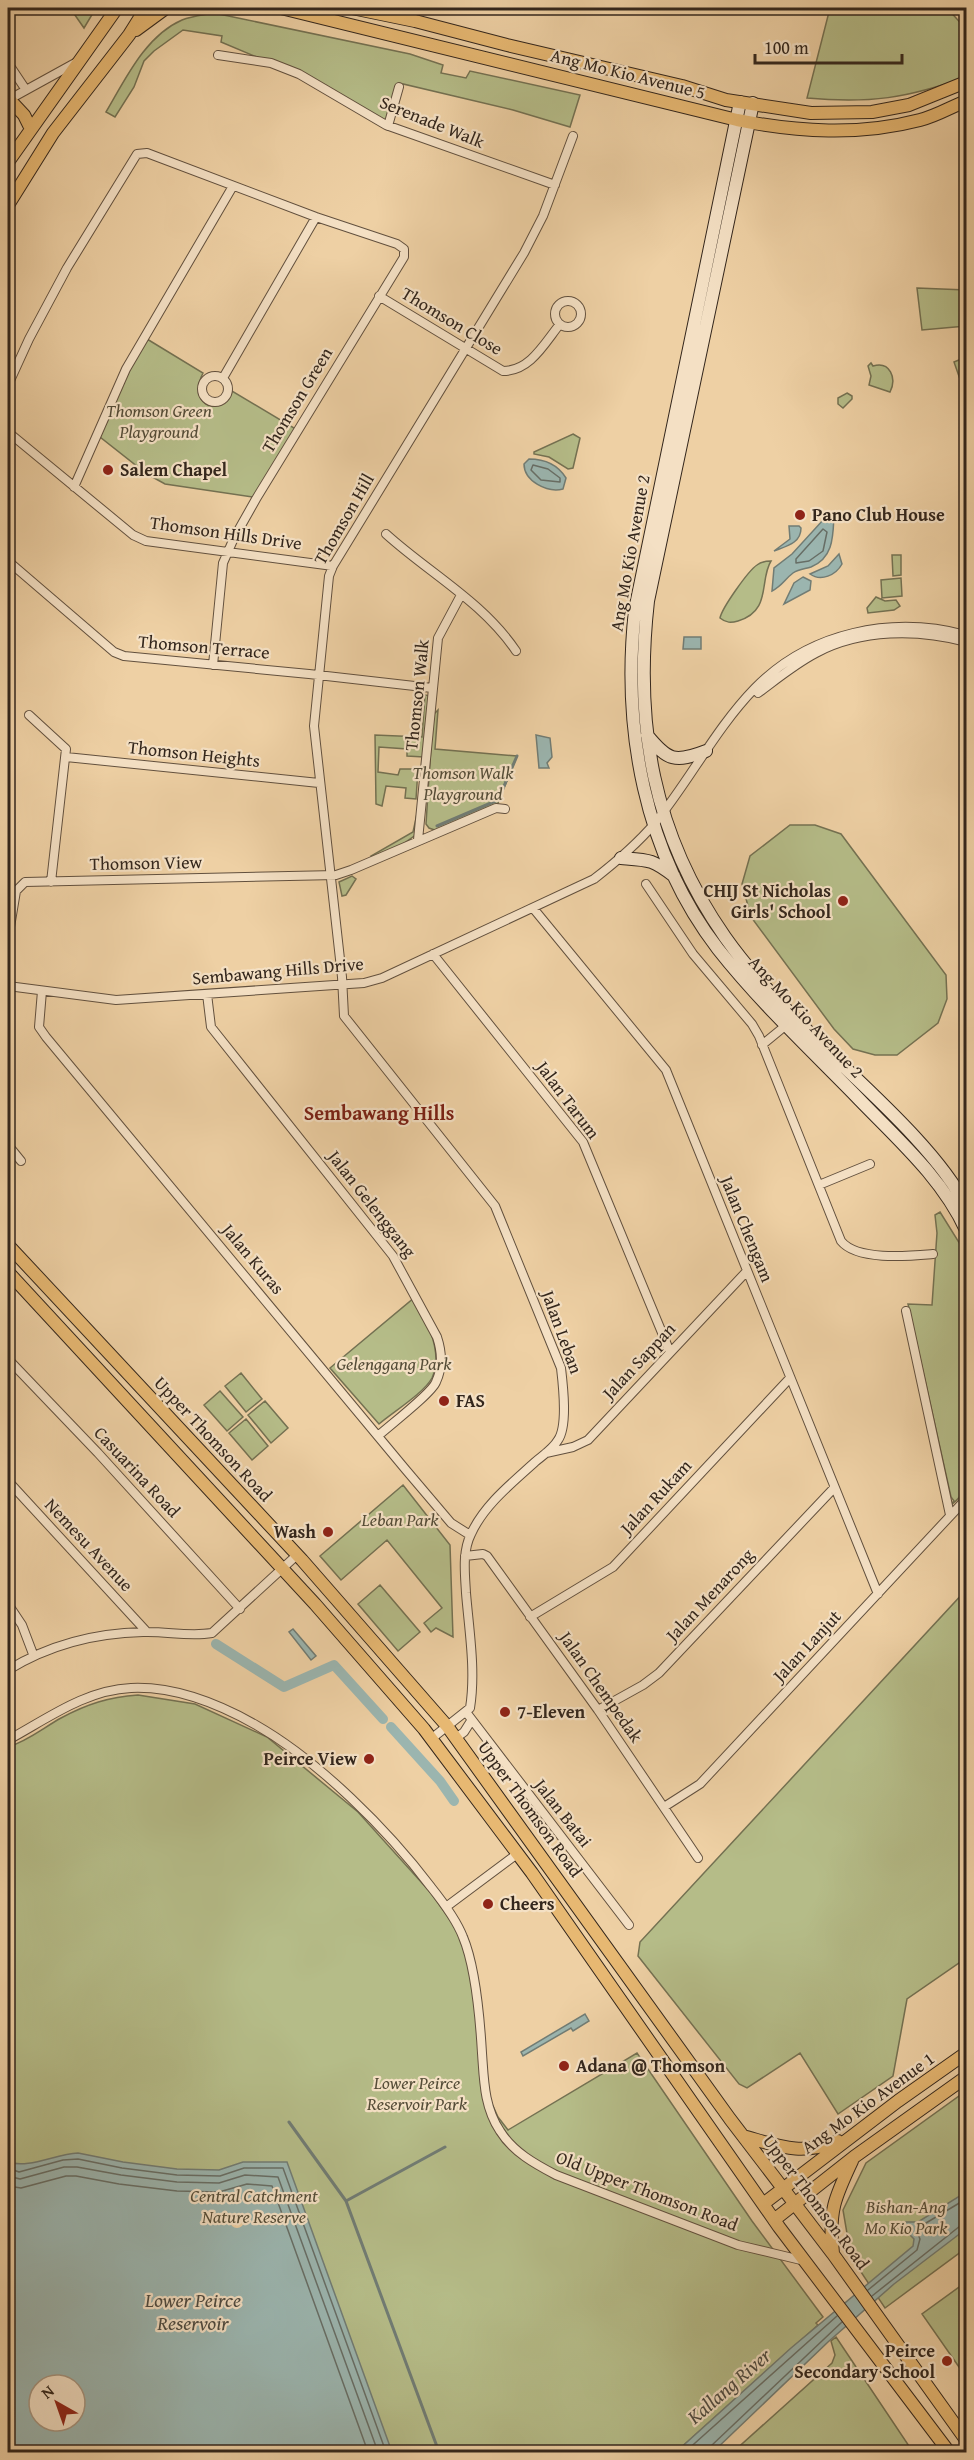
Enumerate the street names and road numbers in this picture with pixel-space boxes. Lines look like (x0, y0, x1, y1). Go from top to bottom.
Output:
street label: Ang Mo Kio Avenue 5 (548, 41, 708, 106)
street label: Serenade Walk (376, 88, 489, 155)
street label: Thomson Close (396, 280, 508, 362)
street label: Thomson Green (254, 342, 339, 458)
street label: Thomson Hill (306, 468, 381, 569)
street label: Ang Mo Kio Avenue 2 (602, 472, 657, 633)
street label: Thomson Hills Drive (148, 508, 304, 557)
street label: Thomson Terrace (137, 627, 271, 666)
street label: Thomson Walk (397, 637, 436, 752)
street label: Thomson Heights (127, 733, 261, 774)
street label: Thomson View (89, 848, 203, 877)
street label: Ang Mo Kio Avenue 2 (742, 949, 870, 1084)
street label: Sembawang Hills Drive (191, 950, 365, 991)
street label: Jalan Tarum (529, 1053, 607, 1145)
street label: Jalan Gelenggang (321, 1143, 423, 1263)
street label: Jalan Chengam (713, 1170, 781, 1286)
street label: Jalan Kuras (214, 1216, 291, 1300)
street label: Jalan Leban (534, 1284, 590, 1377)
street label: Jalan Sappan (594, 1316, 682, 1407)
street label: Upper Thomson Road (148, 1370, 279, 1508)
street label: Casuarina Road (88, 1420, 187, 1524)
street label: Jalan Rukam (612, 1453, 698, 1542)
street label: Nemesu Avenue (39, 1492, 140, 1598)
street label: Jalan Menarong (658, 1542, 760, 1649)
street label: Jalan Lanjut (765, 1603, 848, 1689)
street label: Jalan Chempedak (552, 1624, 650, 1749)
street label: Upper Thomson Road (472, 1735, 590, 1883)
street label: Jalan Batai (527, 1771, 599, 1853)
street label: Ang Mo Kio Avenue 1 (796, 2045, 940, 2160)
street label: Upper Thomson Road (756, 2128, 877, 2275)
street label: Old Upper Thomson Road (552, 2143, 742, 2238)

